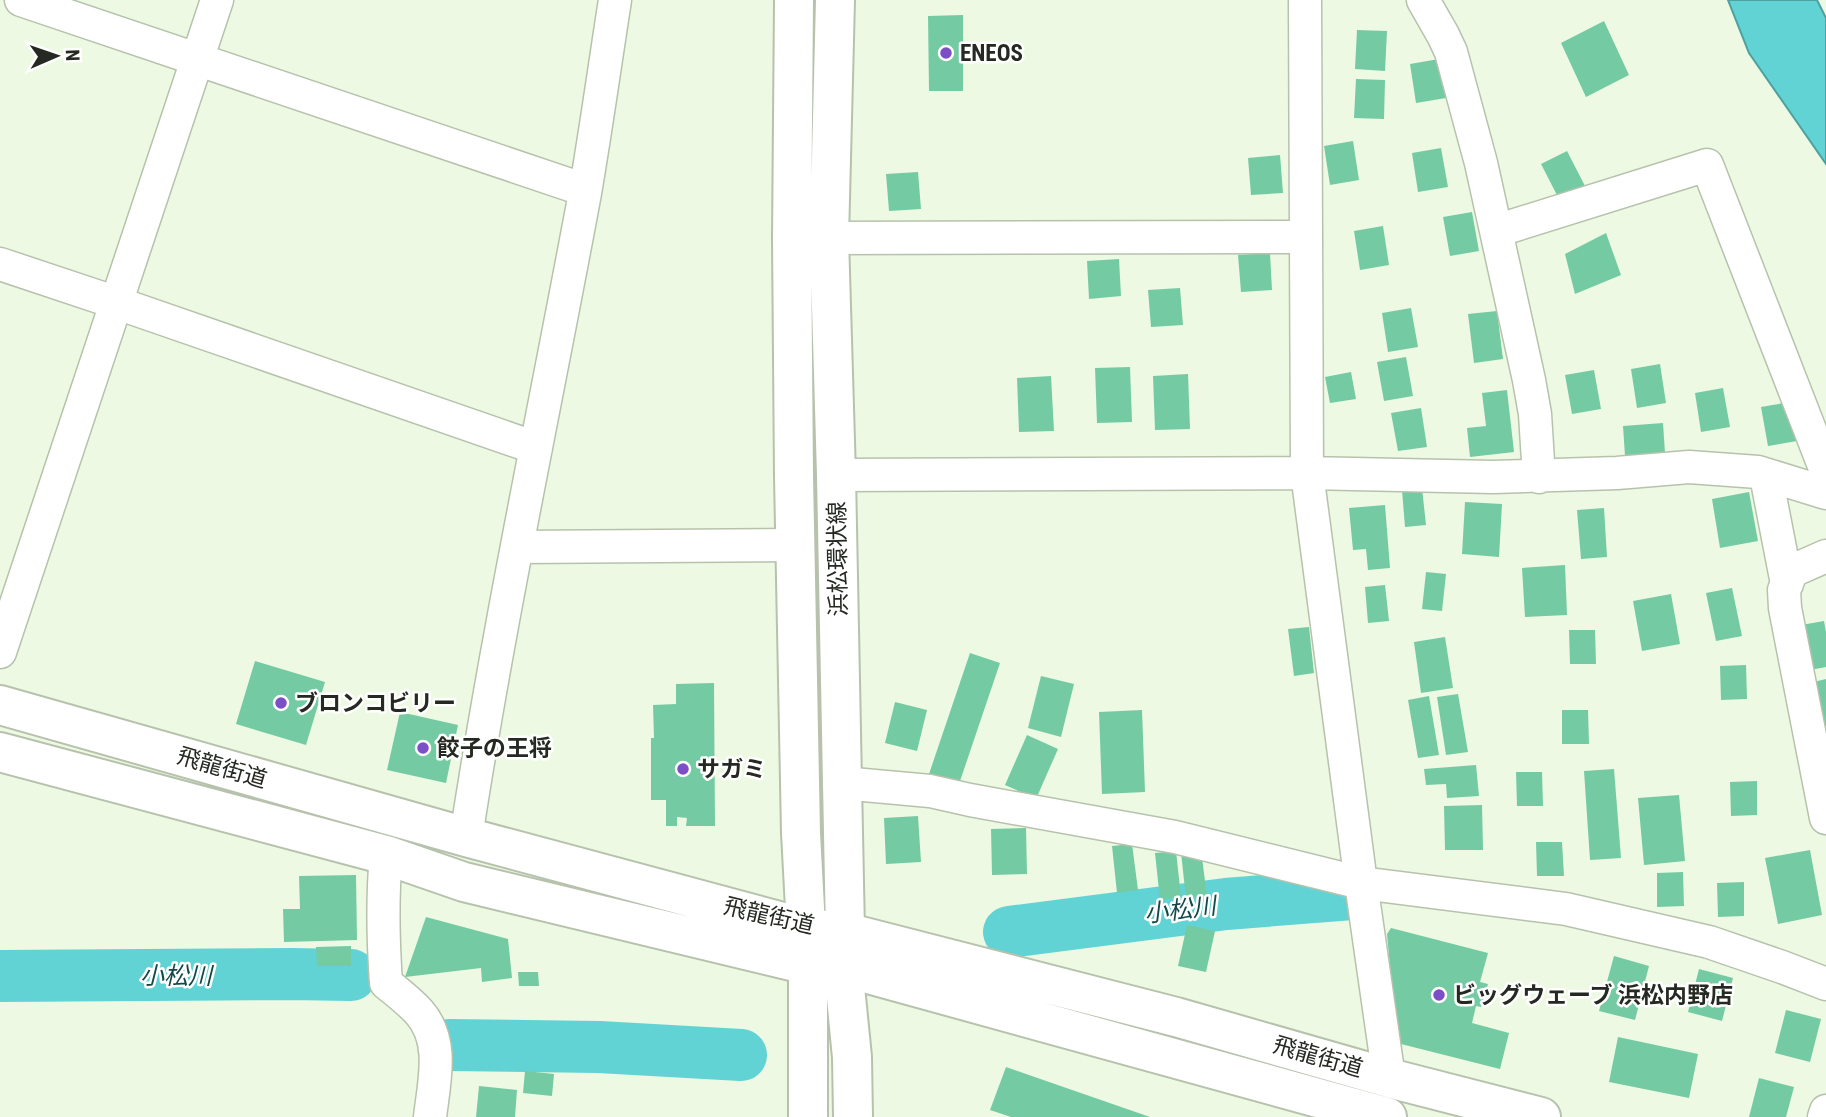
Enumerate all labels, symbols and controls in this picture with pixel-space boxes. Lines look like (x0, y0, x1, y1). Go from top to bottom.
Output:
north arrow (21, 21, 91, 91)
place label: ENEOS (960, 40, 1023, 67)
marker: ENEOS (938, 45, 954, 61)
text: N (61, 49, 84, 62)
street label: 浜松環状線 (823, 501, 853, 617)
place label: ブロンコビリー (295, 690, 456, 717)
marker: ブロンコビリー (273, 695, 289, 711)
place label: 餃子の王将 (437, 735, 552, 762)
marker: 餃子の王将 (415, 740, 431, 756)
street label: 飛龍街道 (174, 742, 270, 794)
place label: サガミ (697, 756, 766, 783)
marker: サガミ (675, 761, 691, 777)
water label: 小松川 (1143, 891, 1220, 928)
street label: 飛龍街道 (721, 892, 817, 940)
water label: 小松川 (140, 962, 215, 990)
place label: ビッグウェーブ 浜松内野店 (1453, 982, 1733, 1009)
marker: ビッグウェーブ 浜松内野店 (1431, 987, 1447, 1003)
street label: 飛龍街道 (1270, 1031, 1366, 1083)

